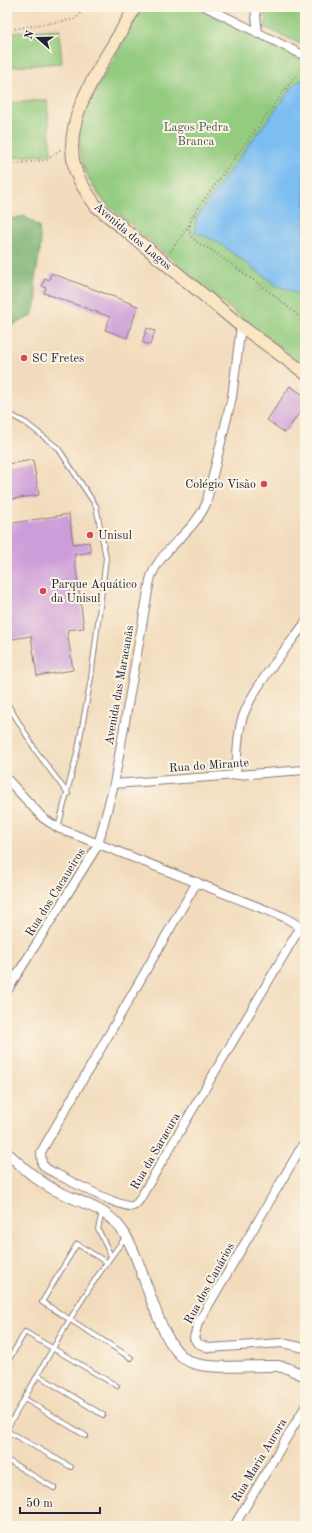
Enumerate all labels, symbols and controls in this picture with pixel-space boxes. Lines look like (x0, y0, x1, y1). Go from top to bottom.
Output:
north arrow (18, 18, 58, 58)
text: N (23, 29, 37, 41)
park label: Lagos Pedra Branca (163, 122, 229, 148)
street label: Avenida dos Lagos (91, 201, 174, 273)
marker: SC Fretes (19, 353, 29, 363)
place label: SC Fretes (32, 353, 84, 365)
place label: Colégio Visão (185, 479, 256, 491)
marker: Colégio Visão (259, 479, 269, 489)
marker: Unisul (85, 530, 95, 540)
place label: Unisul (98, 530, 132, 542)
place label: Parque Aquático da Unisul (51, 579, 137, 605)
marker: Parque Aquático da Unisul (38, 586, 48, 596)
street label: Avenida das Maracanãs (104, 624, 136, 746)
street label: Rua do Mirante (169, 757, 250, 775)
street label: Rua dos Cacaueiros (24, 846, 88, 939)
street label: Rua da Saracura (129, 1111, 183, 1192)
street label: Rua dos Canários (183, 1241, 237, 1326)
street label: Rua Maria Aurora (230, 1417, 290, 1504)
scale bar (20, 1489, 100, 1515)
text: 50 m (26, 1497, 53, 1510)

